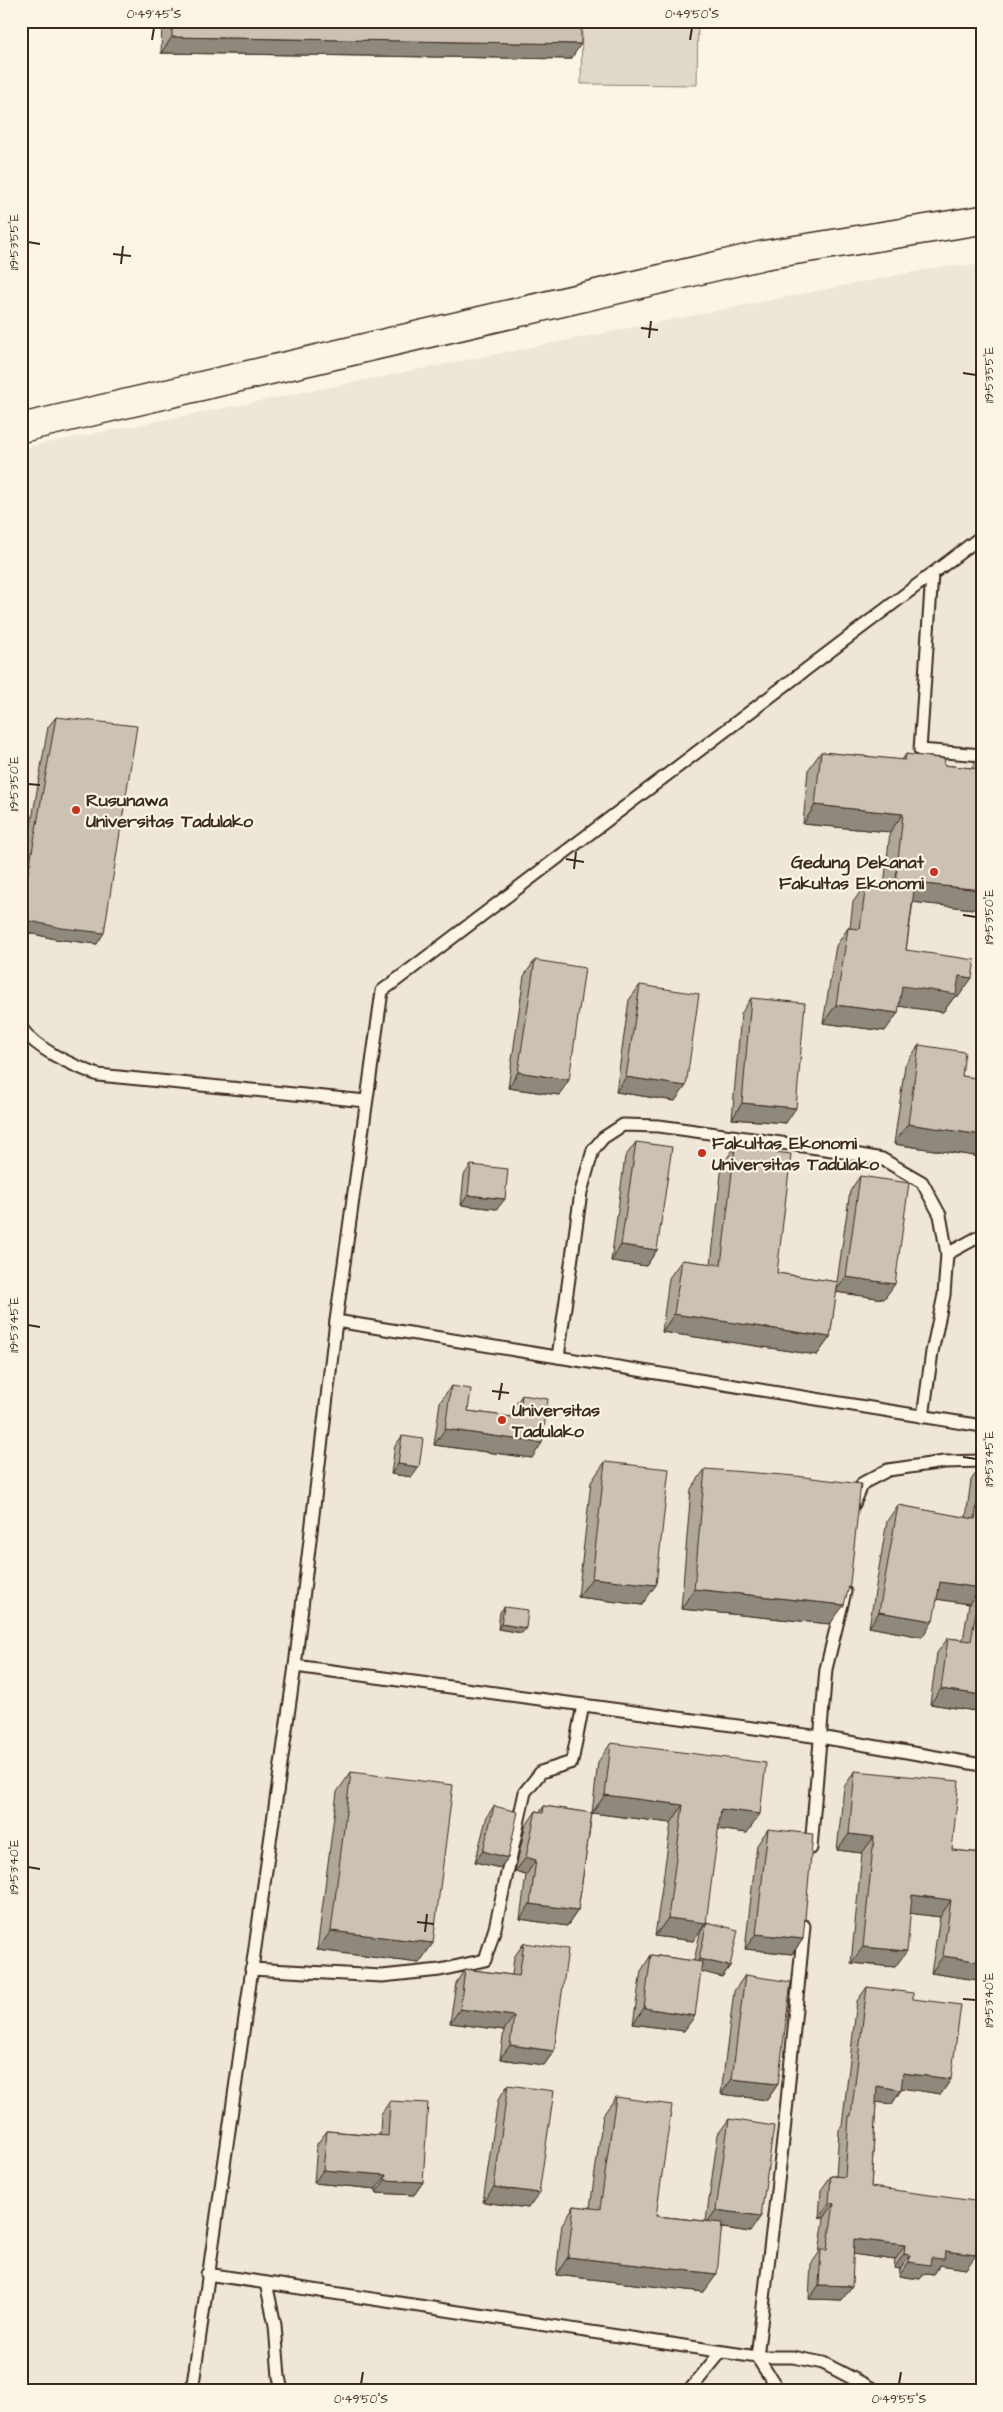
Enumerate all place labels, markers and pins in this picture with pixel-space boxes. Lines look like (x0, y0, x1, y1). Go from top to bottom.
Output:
place label: Rusunawa Universitas Tadulako (86, 788, 254, 834)
marker: Rusunawa Universitas Tadulako (70, 804, 82, 816)
place label: Gedung Dekanat Fakultas Ekonomi (779, 850, 925, 896)
marker: Gedung Dekanat Fakultas Ekonomi (928, 866, 940, 878)
place label: Fakultas Ekonomi Universitas Tadulako (712, 1131, 880, 1177)
marker: Fakultas Ekonomi Universitas Tadulako (696, 1147, 708, 1159)
place label: Universitas Tadulako (511, 1398, 600, 1444)
marker: Universitas Tadulako (496, 1414, 508, 1426)

